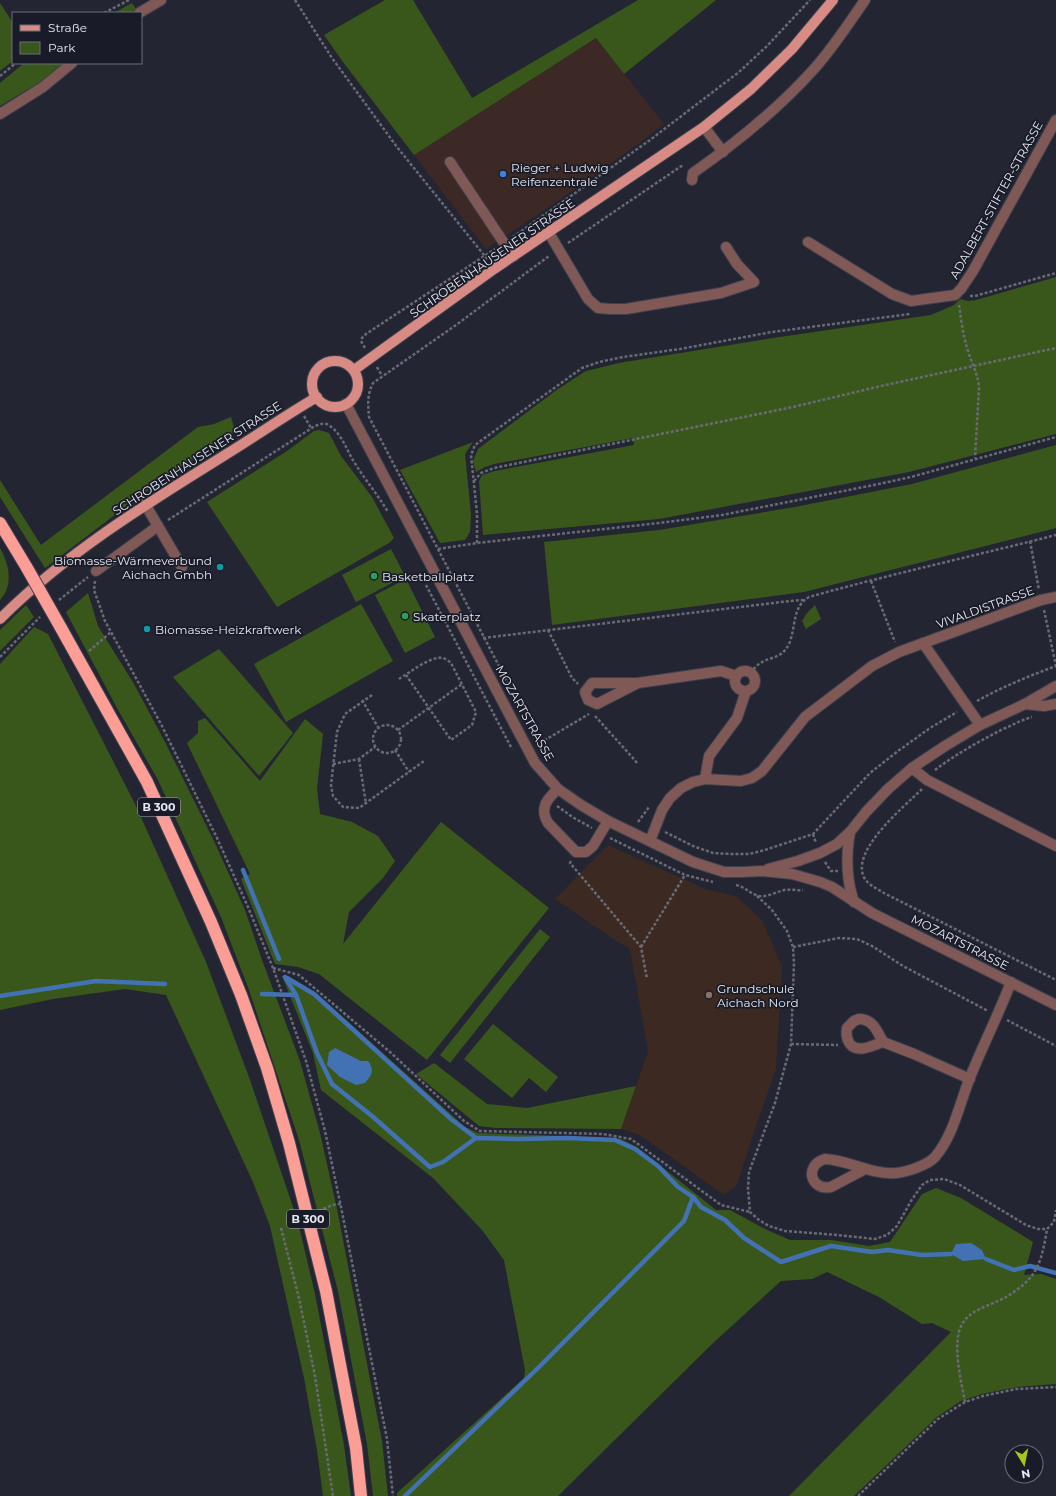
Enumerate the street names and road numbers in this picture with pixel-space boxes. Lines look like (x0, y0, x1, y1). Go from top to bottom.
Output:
street label: ADALBERT-STIFTER-STRASSE (946, 118, 1046, 282)
street label: SCHROBENHAUSENER STRASSE (407, 195, 577, 321)
street label: SCHROBENHAUSENER STRASSE (110, 398, 284, 518)
street label: VIVALDISTRASSE (934, 582, 1036, 632)
street label: MOZARTSTRASSE (492, 662, 558, 764)
road number: B 300 (138, 798, 180, 816)
street label: MOZARTSTRASSE (909, 911, 1011, 973)
road number: B 300 (287, 1210, 329, 1228)

